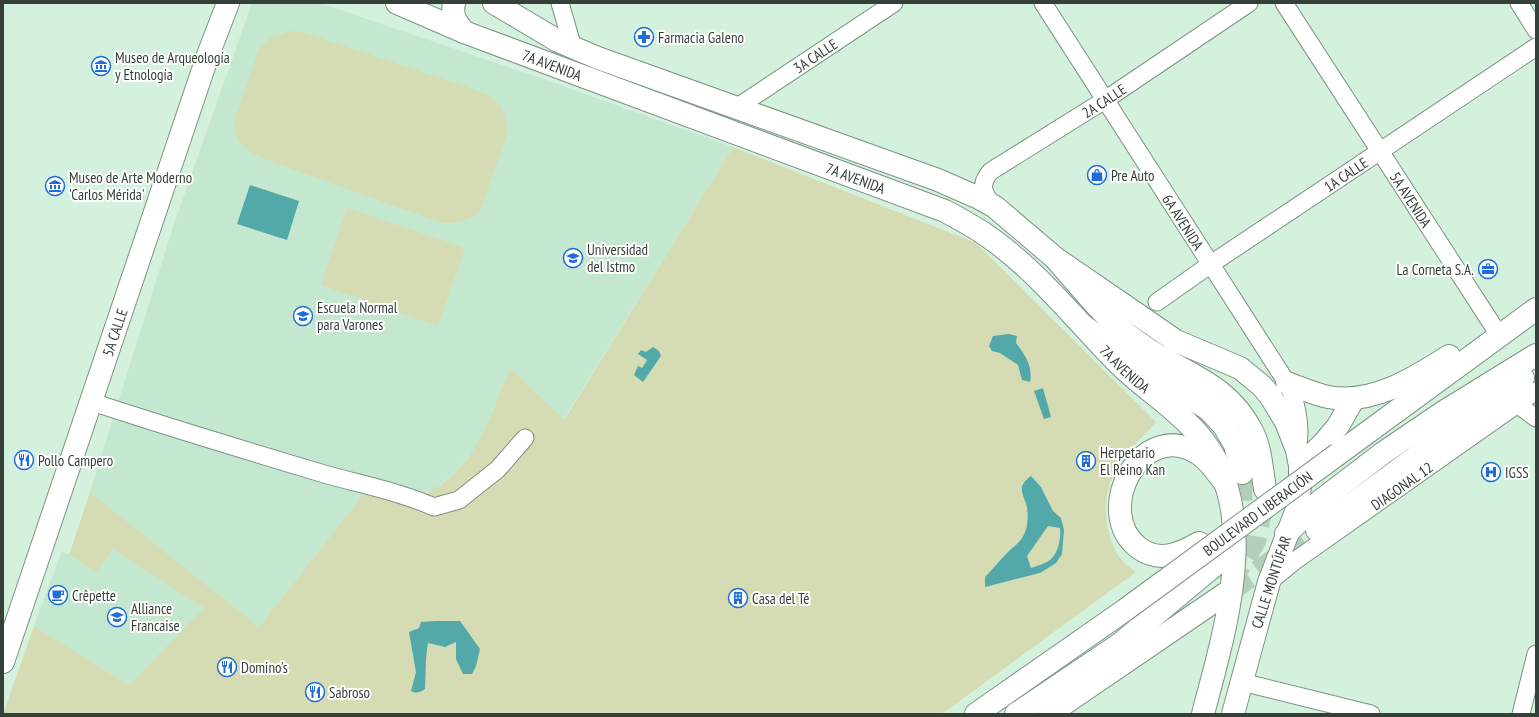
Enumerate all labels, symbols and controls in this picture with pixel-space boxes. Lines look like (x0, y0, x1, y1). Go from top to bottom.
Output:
pharmacy icon: Farmacia Galeno (633, 26, 655, 48)
place label: Farmacia Galeno (658, 28, 744, 47)
street label: 3A CALLE (789, 34, 841, 77)
street label: 7A AVENIDA (520, 45, 585, 85)
place label: Museo de Arqueología y Etnología (115, 48, 230, 84)
museum icon: Museo de Arqueología y Etnología (90, 55, 112, 77)
street label: 2A CALLE (1078, 79, 1130, 122)
street label: 1A CALLE (1320, 153, 1371, 196)
street label: 7A AVENIDA (823, 158, 889, 198)
shop icon: Pre Auto (1086, 164, 1108, 186)
place label: Pre Auto (1111, 166, 1155, 185)
place label: Museo de Arte Moderno 'Carlos Mérida' (69, 168, 192, 204)
street label: 5A AVENIDA (1386, 168, 1437, 231)
museum icon: Museo de Arte Moderno 'Carlos Mérida' (44, 175, 66, 197)
street label: 6A AVENIDA (1159, 190, 1209, 254)
place label: Universidad del Istmo (587, 240, 648, 276)
school or university icon: Universidad del Istmo (562, 247, 584, 269)
office icon: La Corneta S.A. (1477, 258, 1499, 280)
place label: La Corneta S.A. (1397, 260, 1474, 279)
place label: Escuela Normal para Varones (317, 298, 398, 334)
school or university icon: Escuela Normal para Varones (292, 305, 314, 327)
street label: 5A CALLE (97, 306, 131, 359)
street label: 7A AVENIDA (1096, 341, 1155, 397)
place label: Herpetario El Reino Kan (1100, 443, 1165, 479)
restaurant icon: Pollo Campero (13, 449, 35, 471)
building icon: Herpetario El Reino Kan (1075, 450, 1097, 472)
place label: Pollo Campero (38, 451, 113, 470)
street label: DIAGONAL 12 (1367, 457, 1436, 514)
hospital icon: IGSS (1480, 461, 1502, 483)
place label: IGSS (1505, 463, 1529, 482)
street label: BOULEVARD LIBERACIÓN (1199, 467, 1316, 560)
street label: CALLE MONTÚFAR (1247, 533, 1295, 631)
cafe icon: Crêpette (47, 584, 69, 606)
place label: Crêpette (72, 586, 116, 605)
building icon: Casa del Té (727, 587, 749, 609)
place label: Casa del Té (752, 589, 810, 608)
place label: Alliance Francaise (131, 599, 180, 635)
school or university icon: Alliance Francaise (106, 606, 128, 628)
restaurant icon: Domino's (216, 656, 238, 678)
place label: Domino's (241, 658, 288, 677)
restaurant icon: Sabroso (304, 681, 326, 703)
place label: Sabroso (329, 683, 370, 702)

